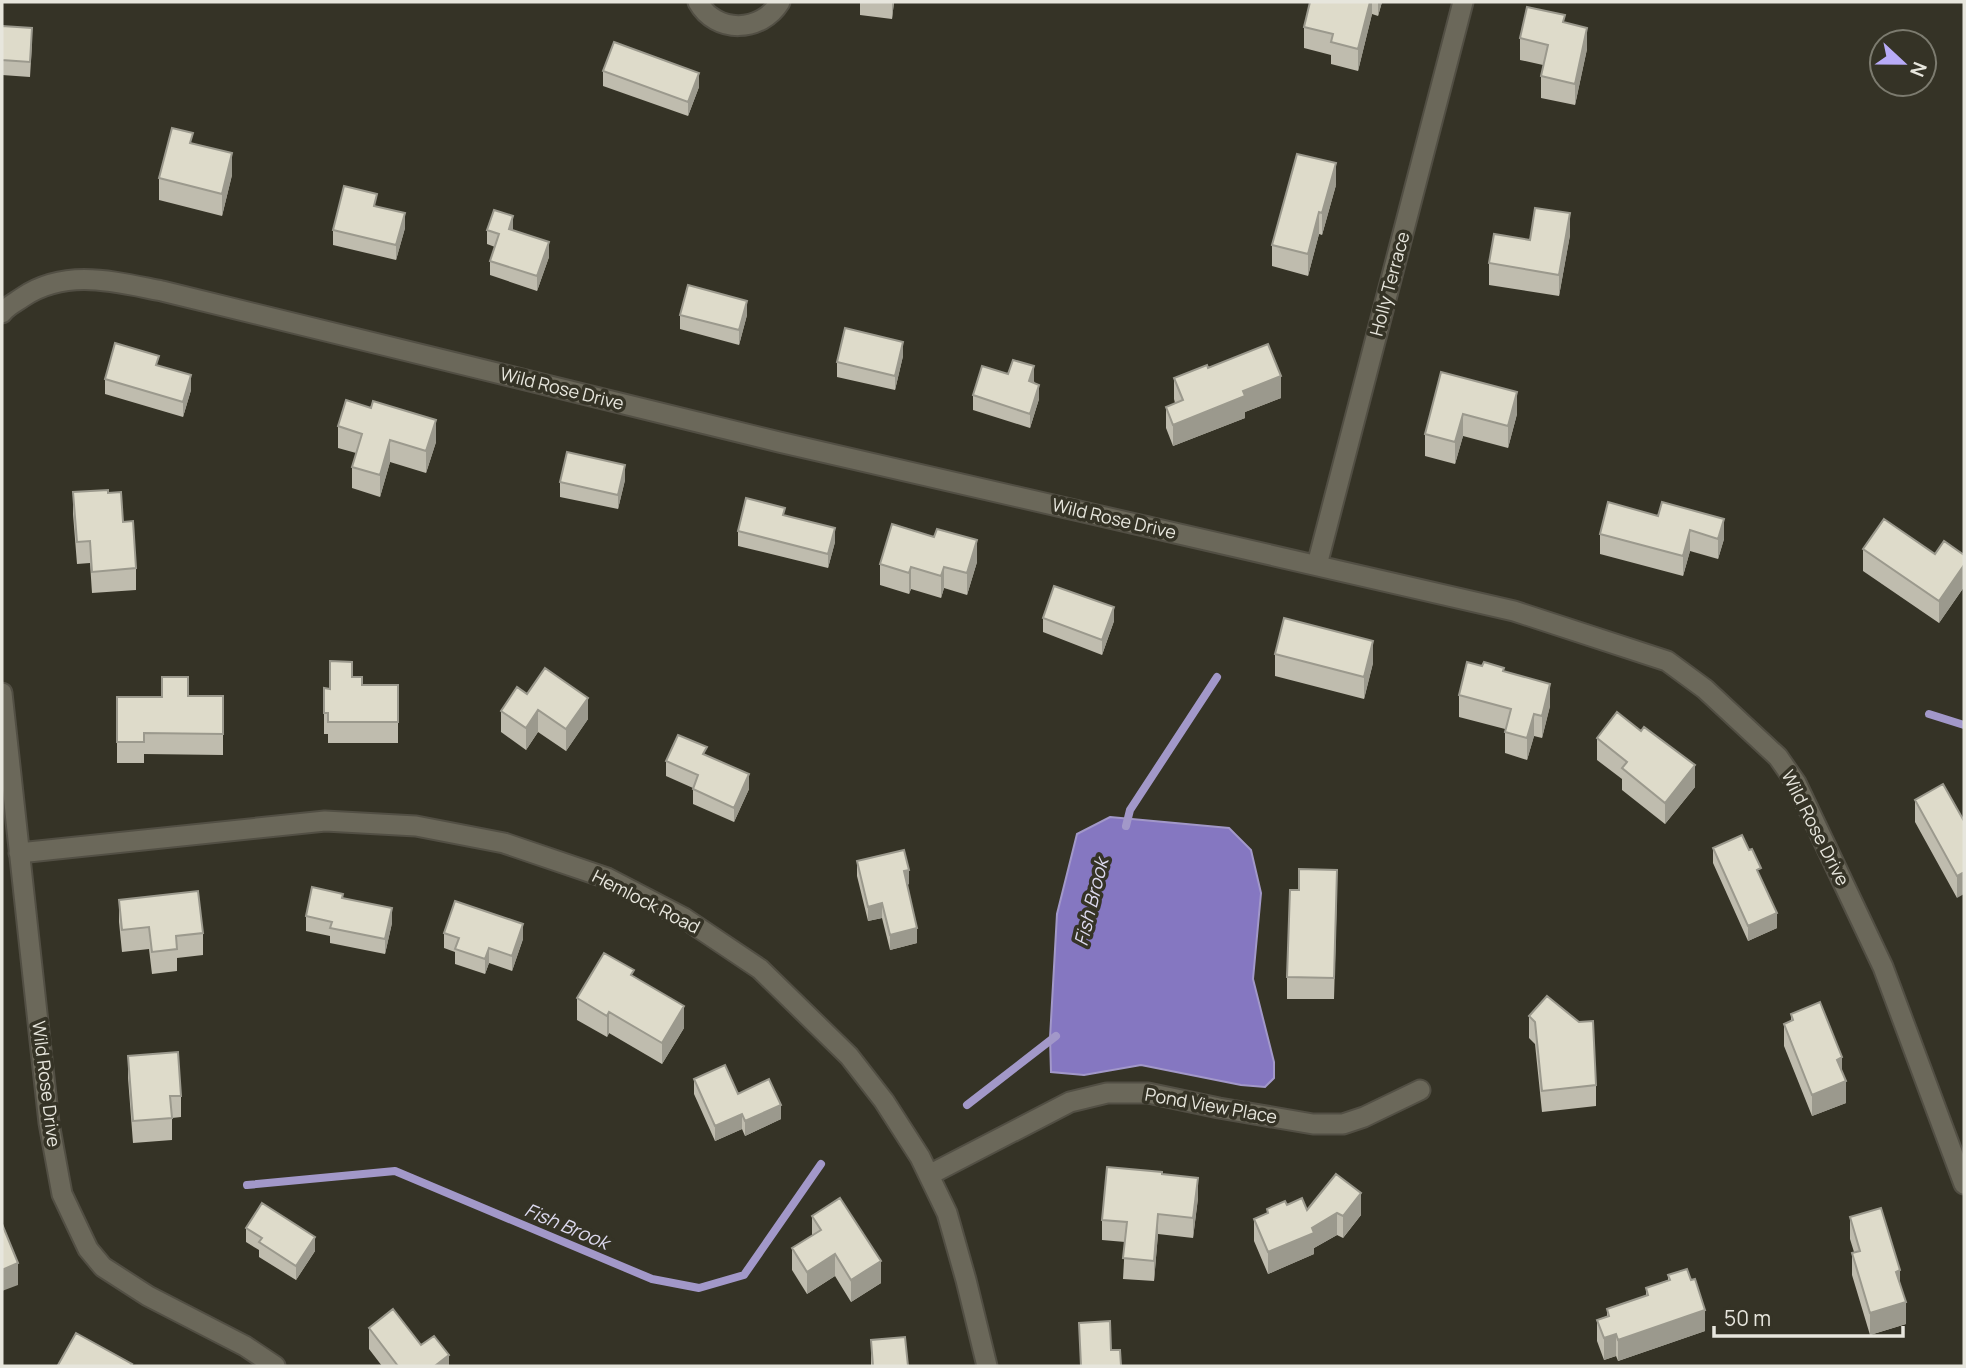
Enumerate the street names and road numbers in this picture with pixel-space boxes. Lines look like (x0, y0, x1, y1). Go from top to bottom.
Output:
street label: Holly Terrace (1364, 229, 1414, 339)
street label: Wild Rose Drive (498, 361, 627, 415)
street label: Wild Rose Drive (1050, 492, 1179, 544)
street label: Wild Rose Drive (1776, 766, 1855, 889)
street label: Hemlock Road (589, 864, 704, 939)
street label: Wild Rose Drive (27, 1020, 67, 1148)
street label: Pond View Place (1143, 1082, 1279, 1128)

